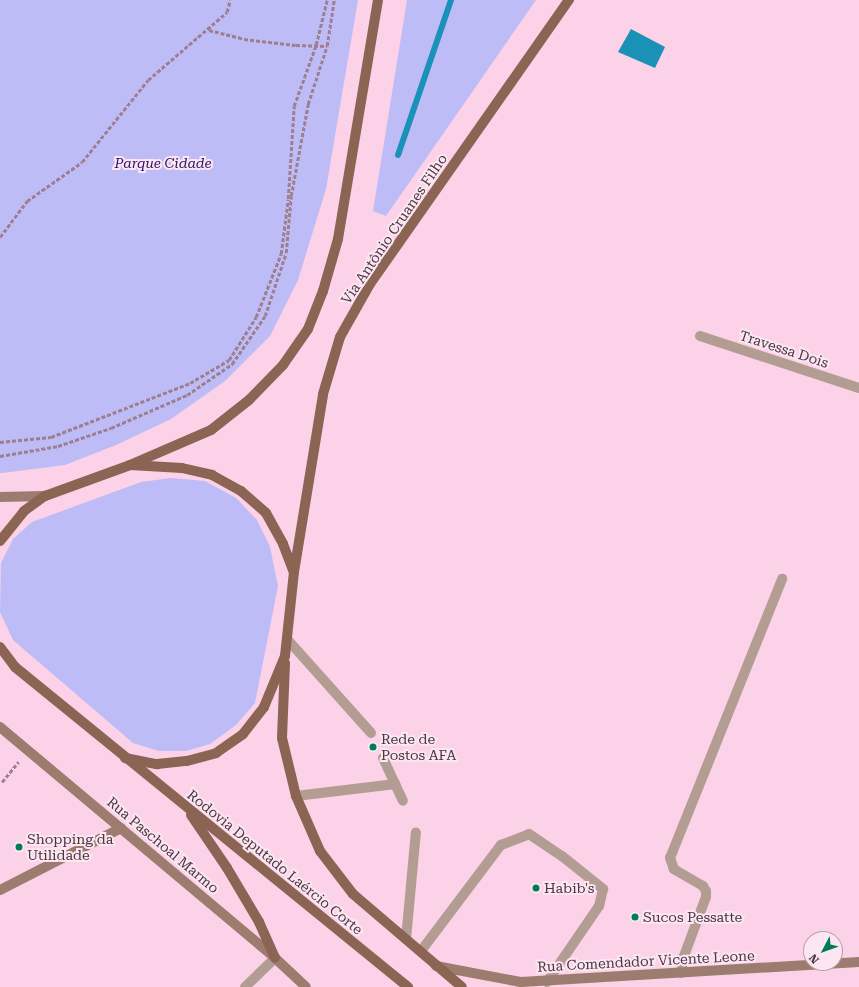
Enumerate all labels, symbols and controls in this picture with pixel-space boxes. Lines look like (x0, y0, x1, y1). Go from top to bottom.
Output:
street label: Via Antônio Cruanes Filho (337, 151, 451, 307)
park label: Parque Cidade (114, 155, 212, 171)
street label: Travessa Dois (737, 327, 831, 371)
place label: Rede de Postos AFA (381, 731, 456, 764)
marker: Rede de Postos AFA (368, 742, 378, 752)
street label: Rodovia Deputado Laércio Corte (184, 786, 366, 938)
street label: Rua Paschoal Marmo (104, 793, 222, 897)
place label: Shopping da Utilidade (27, 831, 113, 864)
marker: Shopping da Utilidade (14, 842, 24, 852)
place label: Habib's (544, 880, 594, 896)
marker: Habib's (531, 883, 541, 893)
place label: Sucos Pessatte (643, 909, 742, 925)
marker: Sucos Pessatte (630, 912, 640, 922)
north arrow (803, 931, 843, 971)
street label: Rua Comendador Vicente Leone (537, 947, 755, 975)
text: N (807, 951, 822, 966)

